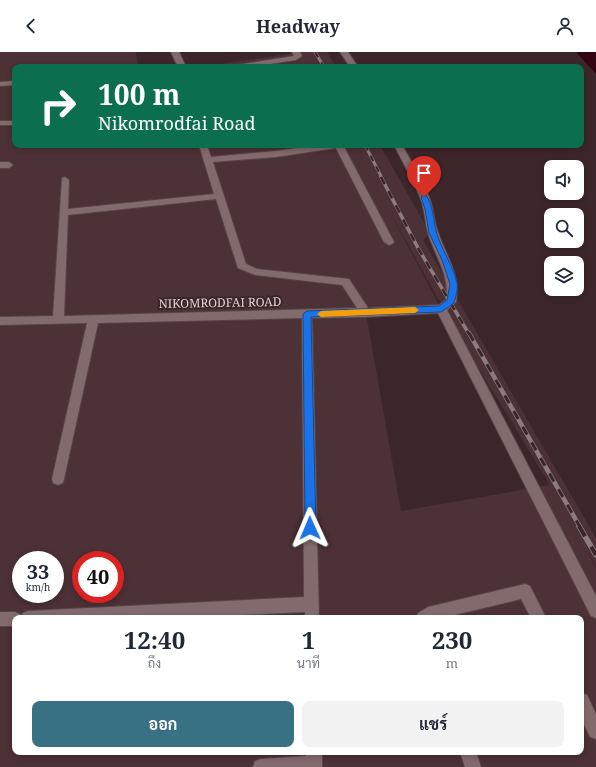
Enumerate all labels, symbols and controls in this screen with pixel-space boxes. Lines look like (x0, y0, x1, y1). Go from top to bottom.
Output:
text: Headway (256, 14, 340, 38)
icon: back (20, 15, 42, 37)
icon: person (554, 15, 576, 37)
text: 100 m (98, 75, 180, 113)
icon: right (32, 80, 84, 132)
text: Nikomrodfai Road (98, 111, 256, 135)
pin (407, 156, 441, 197)
map controls (544, 160, 584, 296)
button: sound (544, 160, 584, 200)
icon: arrive (413, 162, 435, 184)
button: search (544, 208, 584, 248)
button: layers (544, 256, 584, 296)
street label: NIKOMRODFAI ROAD (158, 293, 282, 312)
position arrow (289, 507, 331, 549)
speed limit sign: 40 (72, 551, 124, 603)
text: 33 (27, 558, 49, 585)
text: km/h (26, 580, 50, 594)
text: 12:40 (124, 623, 185, 656)
text: 1 (302, 623, 315, 656)
text: 230 (432, 623, 472, 656)
text: ถึง (148, 654, 161, 672)
text: นาที (297, 654, 320, 672)
text: m (446, 654, 458, 672)
button: ออก (32, 701, 294, 747)
button: แชร์ (302, 701, 564, 747)

